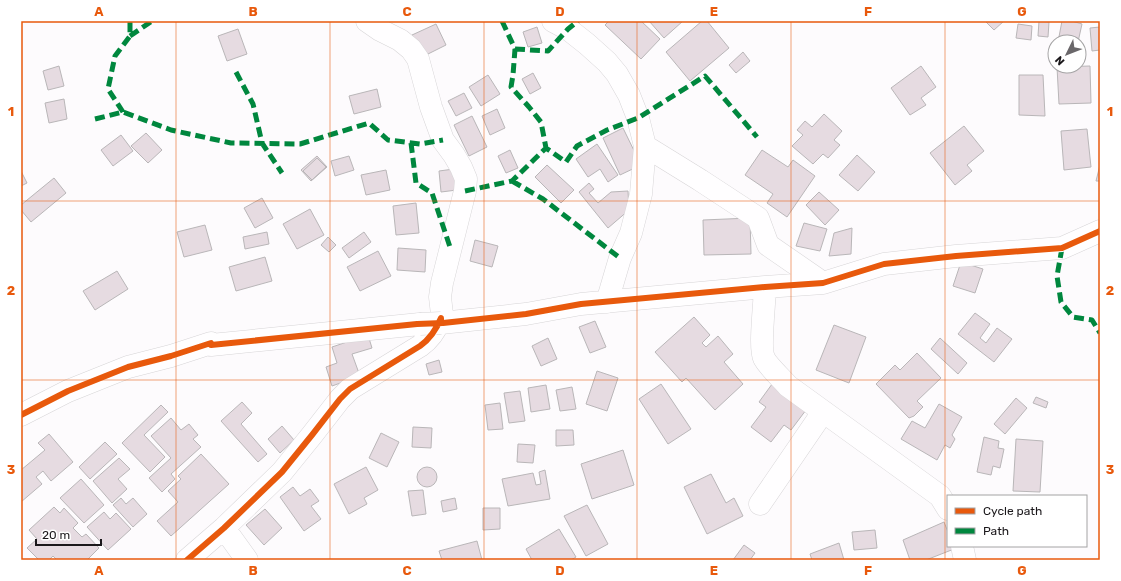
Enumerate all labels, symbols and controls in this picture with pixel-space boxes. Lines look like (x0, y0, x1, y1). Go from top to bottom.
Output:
text: A (94, 4, 104, 19)
text: B (248, 4, 258, 19)
text: C (402, 4, 412, 19)
text: D (555, 4, 565, 19)
text: E (710, 4, 718, 19)
text: F (864, 4, 872, 19)
text: G (1017, 4, 1027, 19)
north arrow (1047, 34, 1087, 74)
text: N (1053, 53, 1068, 68)
text: 1 (8, 104, 14, 119)
text: 1 (1107, 104, 1113, 119)
text: 2 (7, 283, 15, 298)
text: 2 (1106, 283, 1114, 298)
text: 3 (7, 462, 16, 477)
text: 3 (1106, 462, 1115, 477)
legend (947, 495, 1087, 547)
text: Cycle path (983, 504, 1042, 518)
scale bar (36, 521, 101, 547)
text: Path (983, 524, 1009, 538)
text: 20 m (42, 528, 70, 542)
text: A (94, 563, 104, 578)
text: B (248, 563, 258, 578)
text: C (402, 563, 412, 578)
text: D (555, 563, 565, 578)
text: E (710, 563, 718, 578)
text: F (864, 563, 872, 578)
text: G (1017, 563, 1027, 578)

